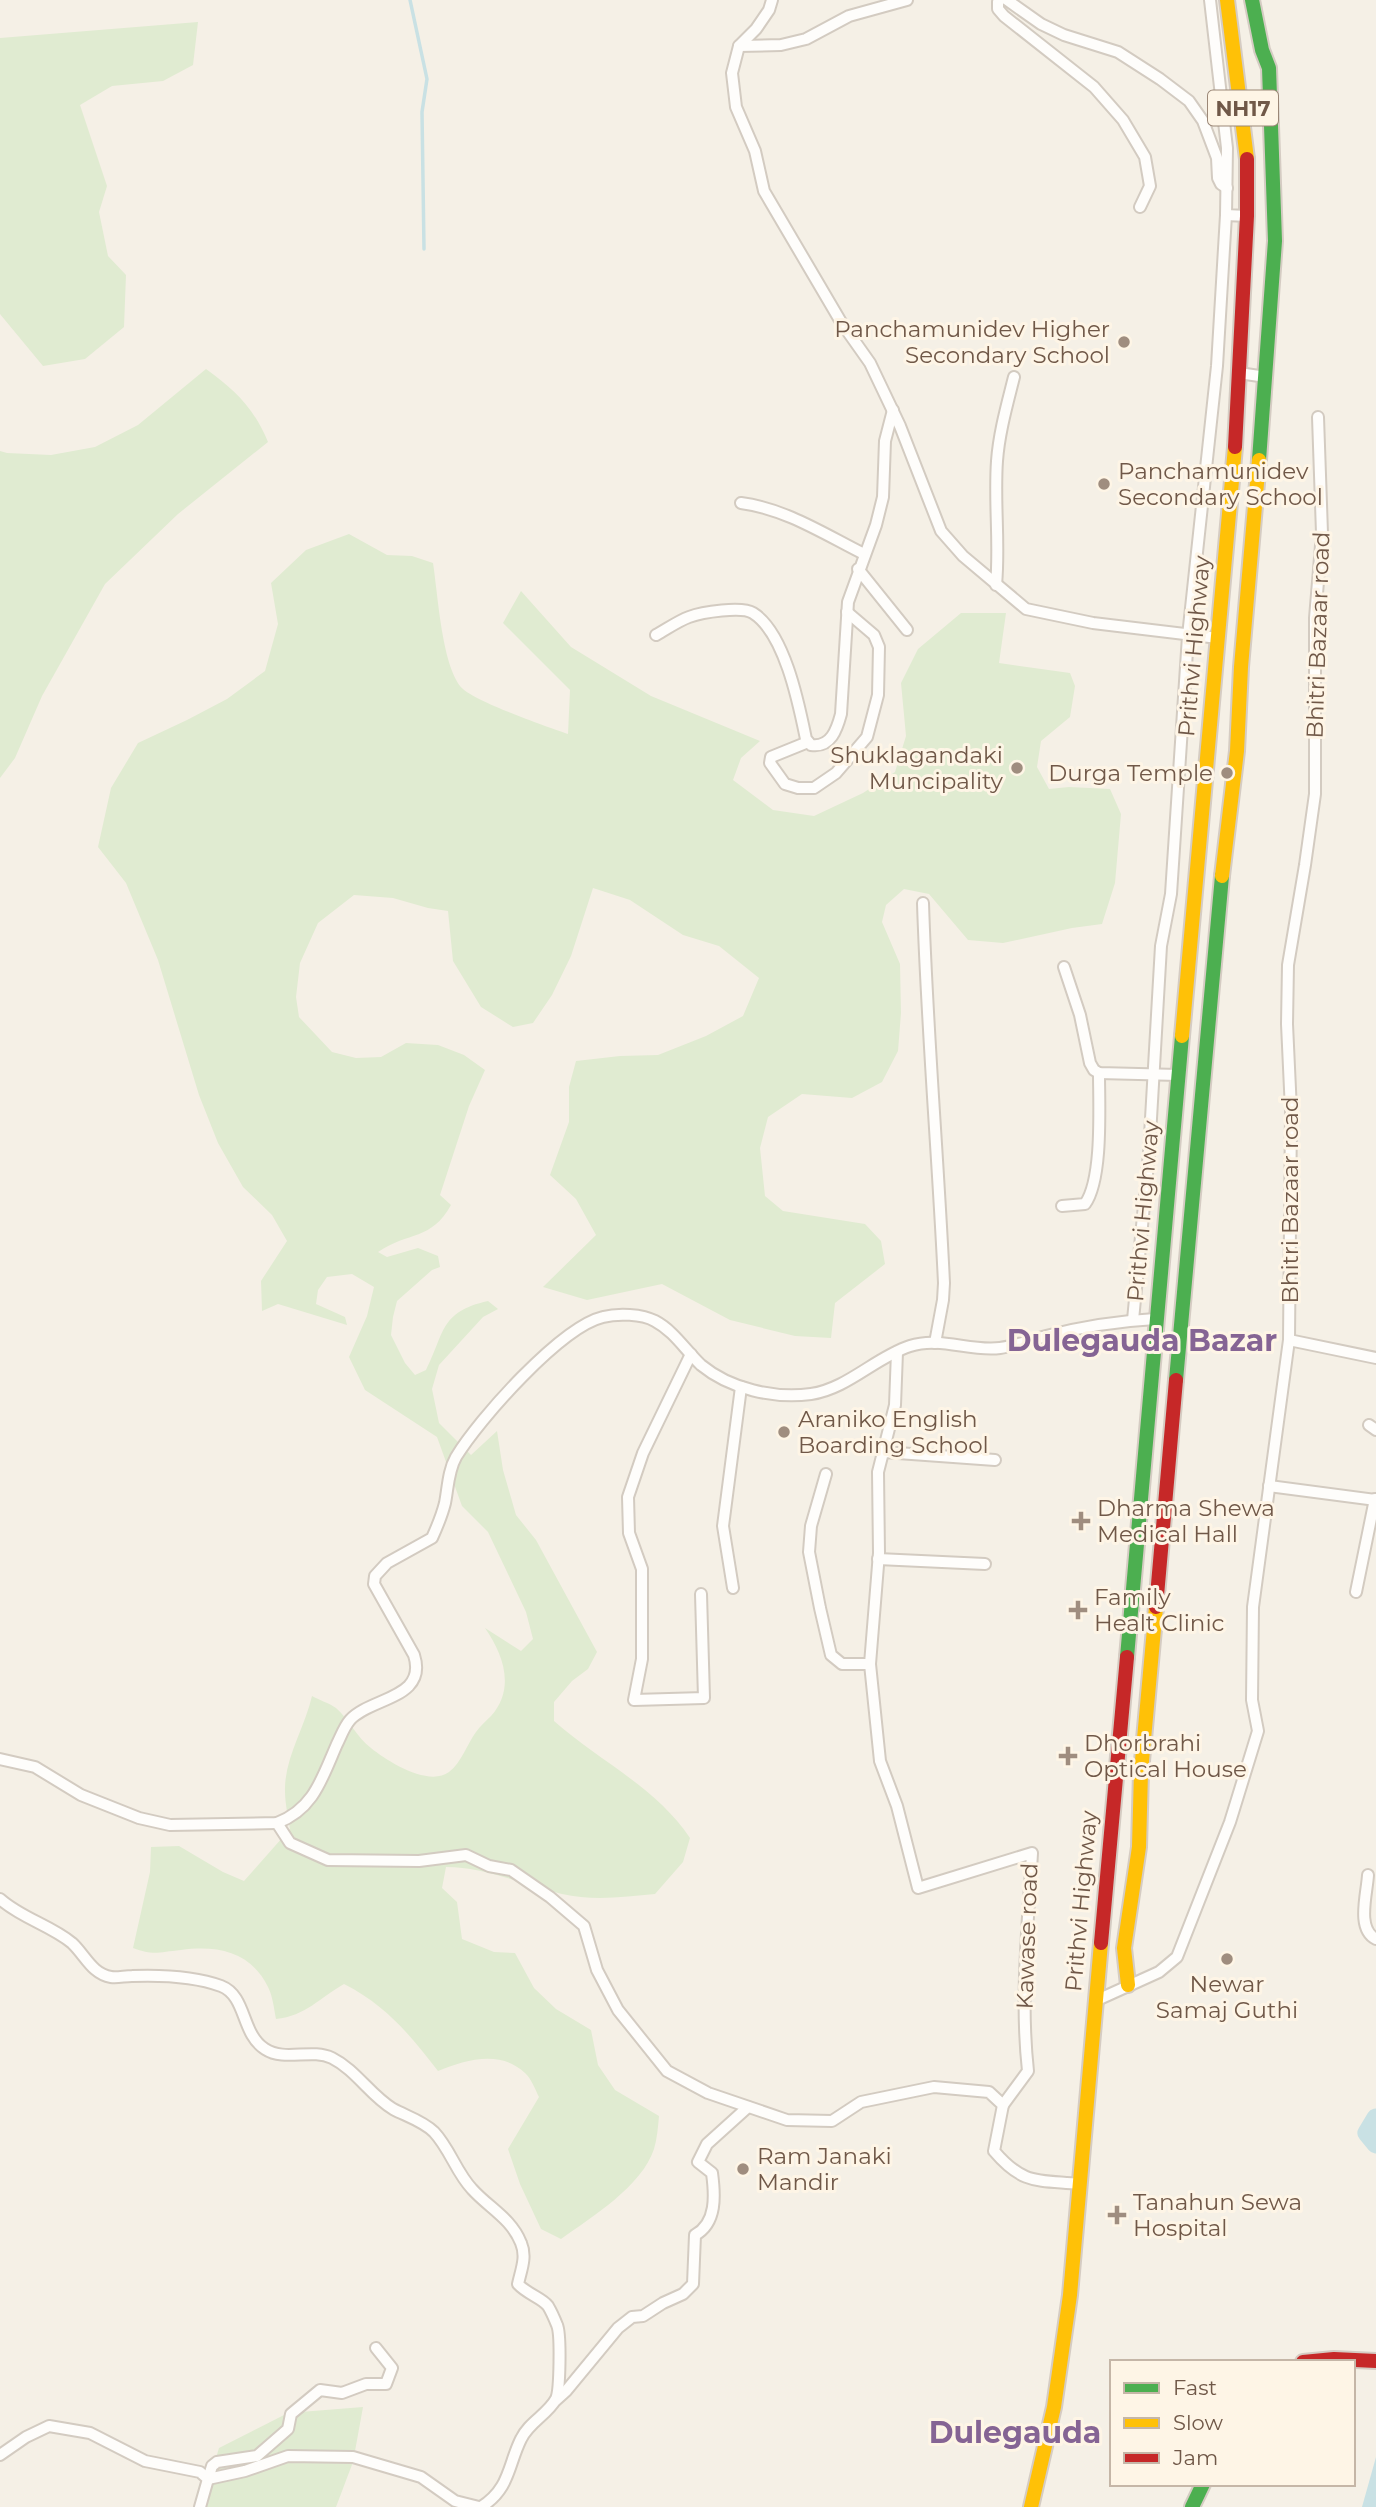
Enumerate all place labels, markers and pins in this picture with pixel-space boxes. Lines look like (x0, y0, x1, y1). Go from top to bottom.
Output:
place label: Panchamunidev Higher Secondary School (834, 315, 1110, 369)
marker: Panchamunidev Higher Secondary School (1116, 334, 1132, 350)
place label: Panchamunidev Secondary School (1118, 457, 1323, 511)
marker: Panchamunidev Secondary School (1096, 476, 1112, 492)
place label: Shuklagandaki Muncipality (830, 741, 1004, 795)
place label: Durga Temple (1048, 759, 1213, 787)
marker: Shuklagandaki Muncipality (1009, 760, 1025, 776)
marker: Durga Temple (1219, 765, 1235, 781)
place label: Araniko English Boarding School (798, 1405, 989, 1459)
marker: Araniko English Boarding School (776, 1424, 792, 1440)
place label: Dharma Shewa Medical Hall (1097, 1494, 1275, 1548)
marker: Dharma Shewa Medical Hall (1071, 1511, 1091, 1531)
place label: Family Healt Clinic (1094, 1583, 1225, 1637)
marker: Family Healt Clinic (1068, 1600, 1088, 1620)
place label: Dhorbrahi Optical House (1084, 1729, 1247, 1783)
marker: Dhorbrahi Optical House (1058, 1746, 1078, 1766)
marker: Newar Samaj Guthi (1219, 1951, 1235, 1967)
place label: Newar Samaj Guthi (1156, 1970, 1298, 2024)
place label: Ram Janaki Mandir (757, 2142, 892, 2196)
marker: Ram Janaki Mandir (735, 2161, 751, 2177)
place label: Tanahun Sewa Hospital (1133, 2188, 1302, 2242)
marker: Tanahun Sewa Hospital (1107, 2205, 1127, 2225)

